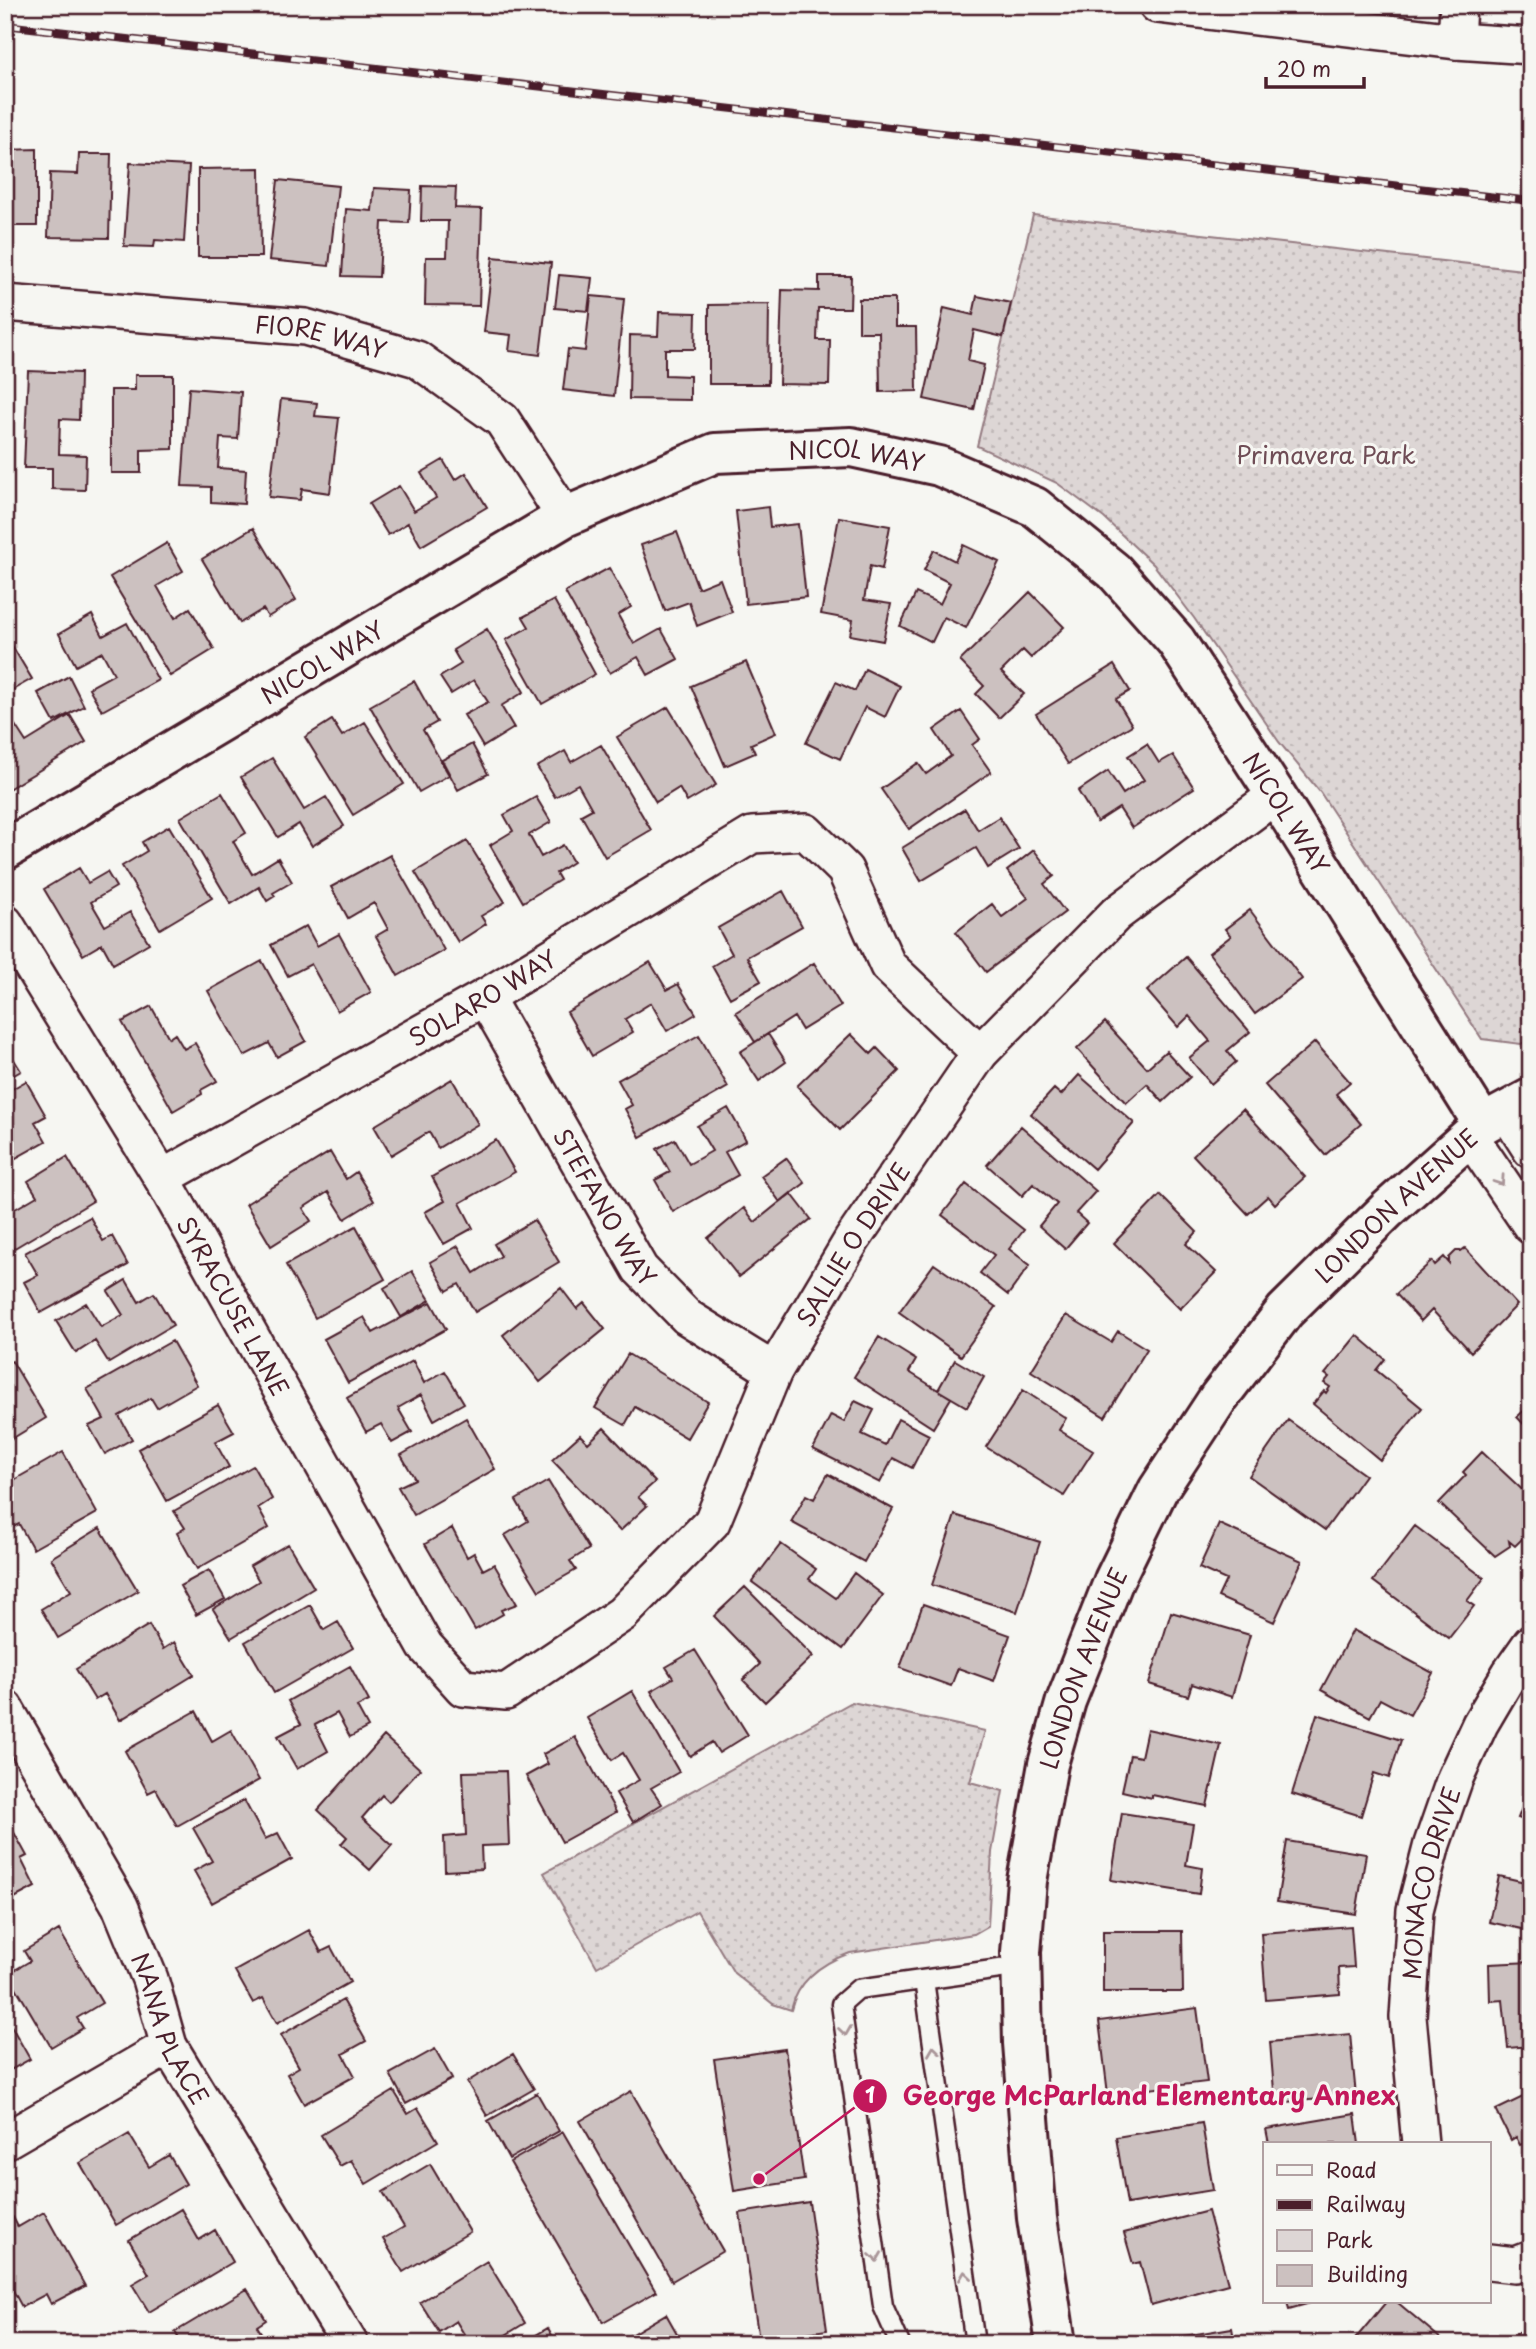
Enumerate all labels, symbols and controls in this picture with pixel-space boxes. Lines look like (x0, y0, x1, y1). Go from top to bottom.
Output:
scale bar (1266, 46, 1364, 90)
text: 20 m (1277, 52, 1331, 84)
street label: FIORE WAY (254, 305, 391, 367)
street label: NICOL WAY (788, 429, 928, 480)
park label: Primavera Park (1236, 436, 1416, 472)
street label: NICOL WAY (254, 611, 391, 712)
street label: NICOL WAY (1235, 745, 1339, 881)
street label: SOLARO WAY (402, 940, 563, 1054)
street label: LONDON AVENUE (1306, 1119, 1485, 1291)
street label: STEFANO WAY (545, 1121, 665, 1294)
street label: SALLIE O DRIVE (787, 1155, 918, 1333)
one-way arrow (1492, 1173, 1505, 1186)
street label: SYRACUSE LANE (169, 1209, 299, 1402)
street label: LONDON AVENUE (1030, 1561, 1136, 1773)
street label: MONACO DRIVE (1392, 1781, 1469, 1981)
street label: NANA PLACE (123, 1947, 218, 2111)
one-way arrow (837, 2026, 852, 2037)
one-way arrow (927, 2045, 942, 2057)
callout: George McParland Elementary Annex (853, 2072, 1411, 2119)
text: George McParland Elementary Annex (903, 2075, 1396, 2114)
text: 1 (865, 2078, 875, 2110)
legend (1263, 2142, 1490, 2304)
text: Road (1326, 2153, 1377, 2185)
text: Railway (1326, 2187, 1406, 2219)
text: Park (1326, 2223, 1373, 2255)
one-way arrow (869, 2251, 884, 2263)
text: Building (1326, 2257, 1408, 2289)
one-way arrow (958, 2270, 973, 2282)

